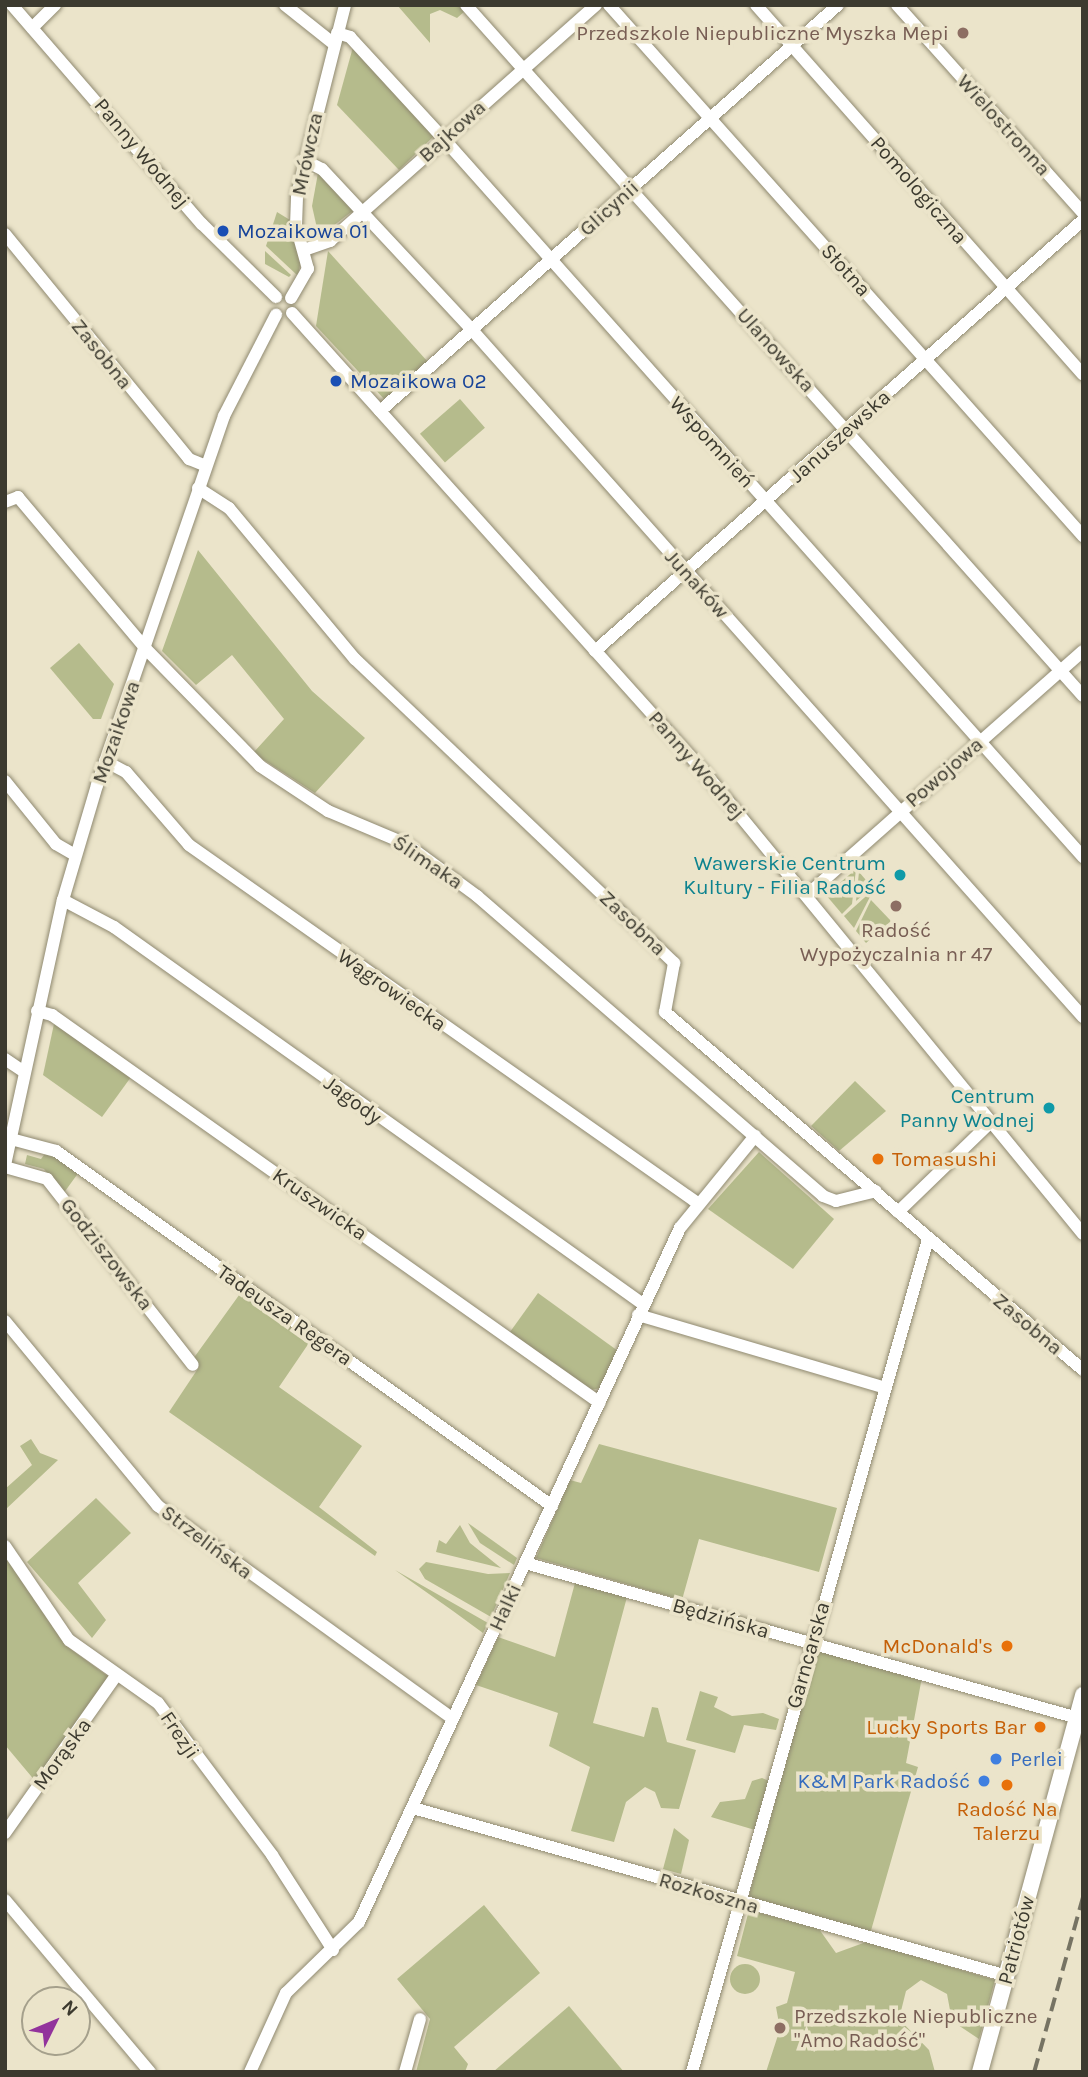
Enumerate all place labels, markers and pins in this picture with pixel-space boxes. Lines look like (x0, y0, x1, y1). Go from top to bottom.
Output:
place label: Przedszkole Niepubliczne Myszka Mepi (576, 20, 949, 46)
marker: Przedszkole Niepubliczne Myszka Mepi (955, 25, 971, 41)
place label: Mozaikowa 01 (237, 218, 369, 244)
marker: Mozaikowa 01 (215, 223, 231, 239)
place label: Mozaikowa 02 (350, 368, 487, 394)
marker: Mozaikowa 02 (328, 373, 344, 389)
place label: Wawerskie Centrum Kultury - Filia Radość (683, 850, 886, 900)
marker: Wawerskie Centrum Kultury - Filia Radość (892, 867, 908, 883)
marker: Radość Wypożyczalnia nr 47 (888, 898, 904, 914)
place label: Radość Wypożyczalnia nr 47 (800, 917, 992, 967)
place label: Centrum Panny Wodnej (900, 1083, 1035, 1133)
marker: Centrum Panny Wodnej (1041, 1100, 1057, 1116)
place label: Tomasushi (892, 1146, 997, 1172)
marker: Tomasushi (870, 1151, 886, 1167)
place label: McDonald's (883, 1633, 993, 1659)
marker: McDonald's (999, 1638, 1015, 1654)
place label: Lucky Sports Bar (866, 1714, 1026, 1740)
marker: Lucky Sports Bar (1032, 1719, 1048, 1735)
place label: Perlei (1010, 1746, 1063, 1772)
marker: Perlei (988, 1751, 1004, 1767)
place label: K&M Park Radość (797, 1768, 970, 1794)
marker: K&M Park Radość (976, 1773, 992, 1789)
marker: Radość Na Talerzu (999, 1777, 1015, 1793)
place label: Radość Na Talerzu (956, 1796, 1058, 1846)
place label: Przedszkole Niepubliczne "Amo Radość" (794, 2003, 1038, 2053)
marker: Przedszkole Niepubliczne "Amo Radość" (772, 2020, 788, 2036)

